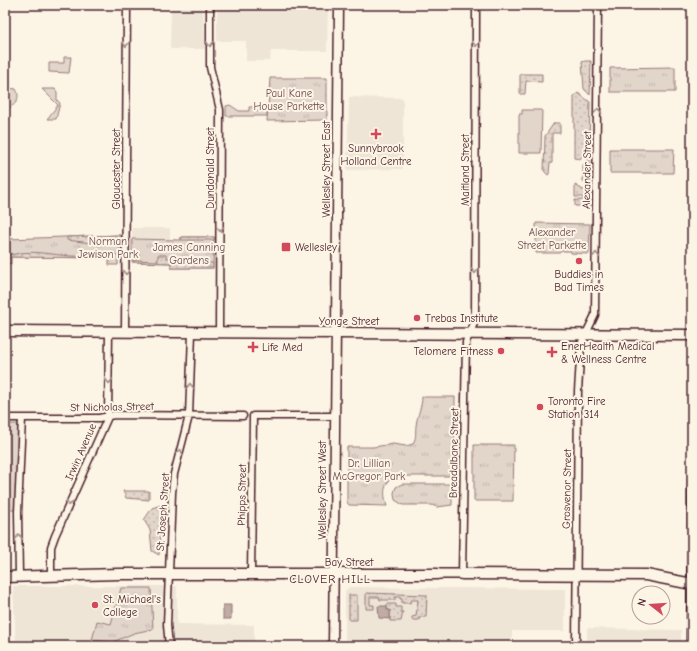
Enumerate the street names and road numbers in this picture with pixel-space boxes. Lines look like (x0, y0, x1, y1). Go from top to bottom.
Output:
street label: Wellesley Street East (320, 120, 333, 217)
street label: Dundonald Street (204, 126, 217, 209)
street label: Gloucester Street (110, 128, 123, 210)
street label: Alexander Street (580, 130, 594, 209)
street label: Maitland Street (459, 133, 472, 206)
street label: Yonge Street (319, 315, 380, 328)
street label: St Nicholas Street (70, 400, 155, 414)
street label: Breadalbane Street (447, 407, 461, 498)
street label: Irwin Avenue (63, 421, 100, 483)
street label: Wellesley Street West (316, 440, 329, 539)
street label: Grosvenor Street (560, 448, 574, 529)
street label: Phipps Street (235, 463, 249, 526)
street label: St. Joseph Street (154, 472, 172, 552)
street label: Bay Street (325, 556, 374, 569)

